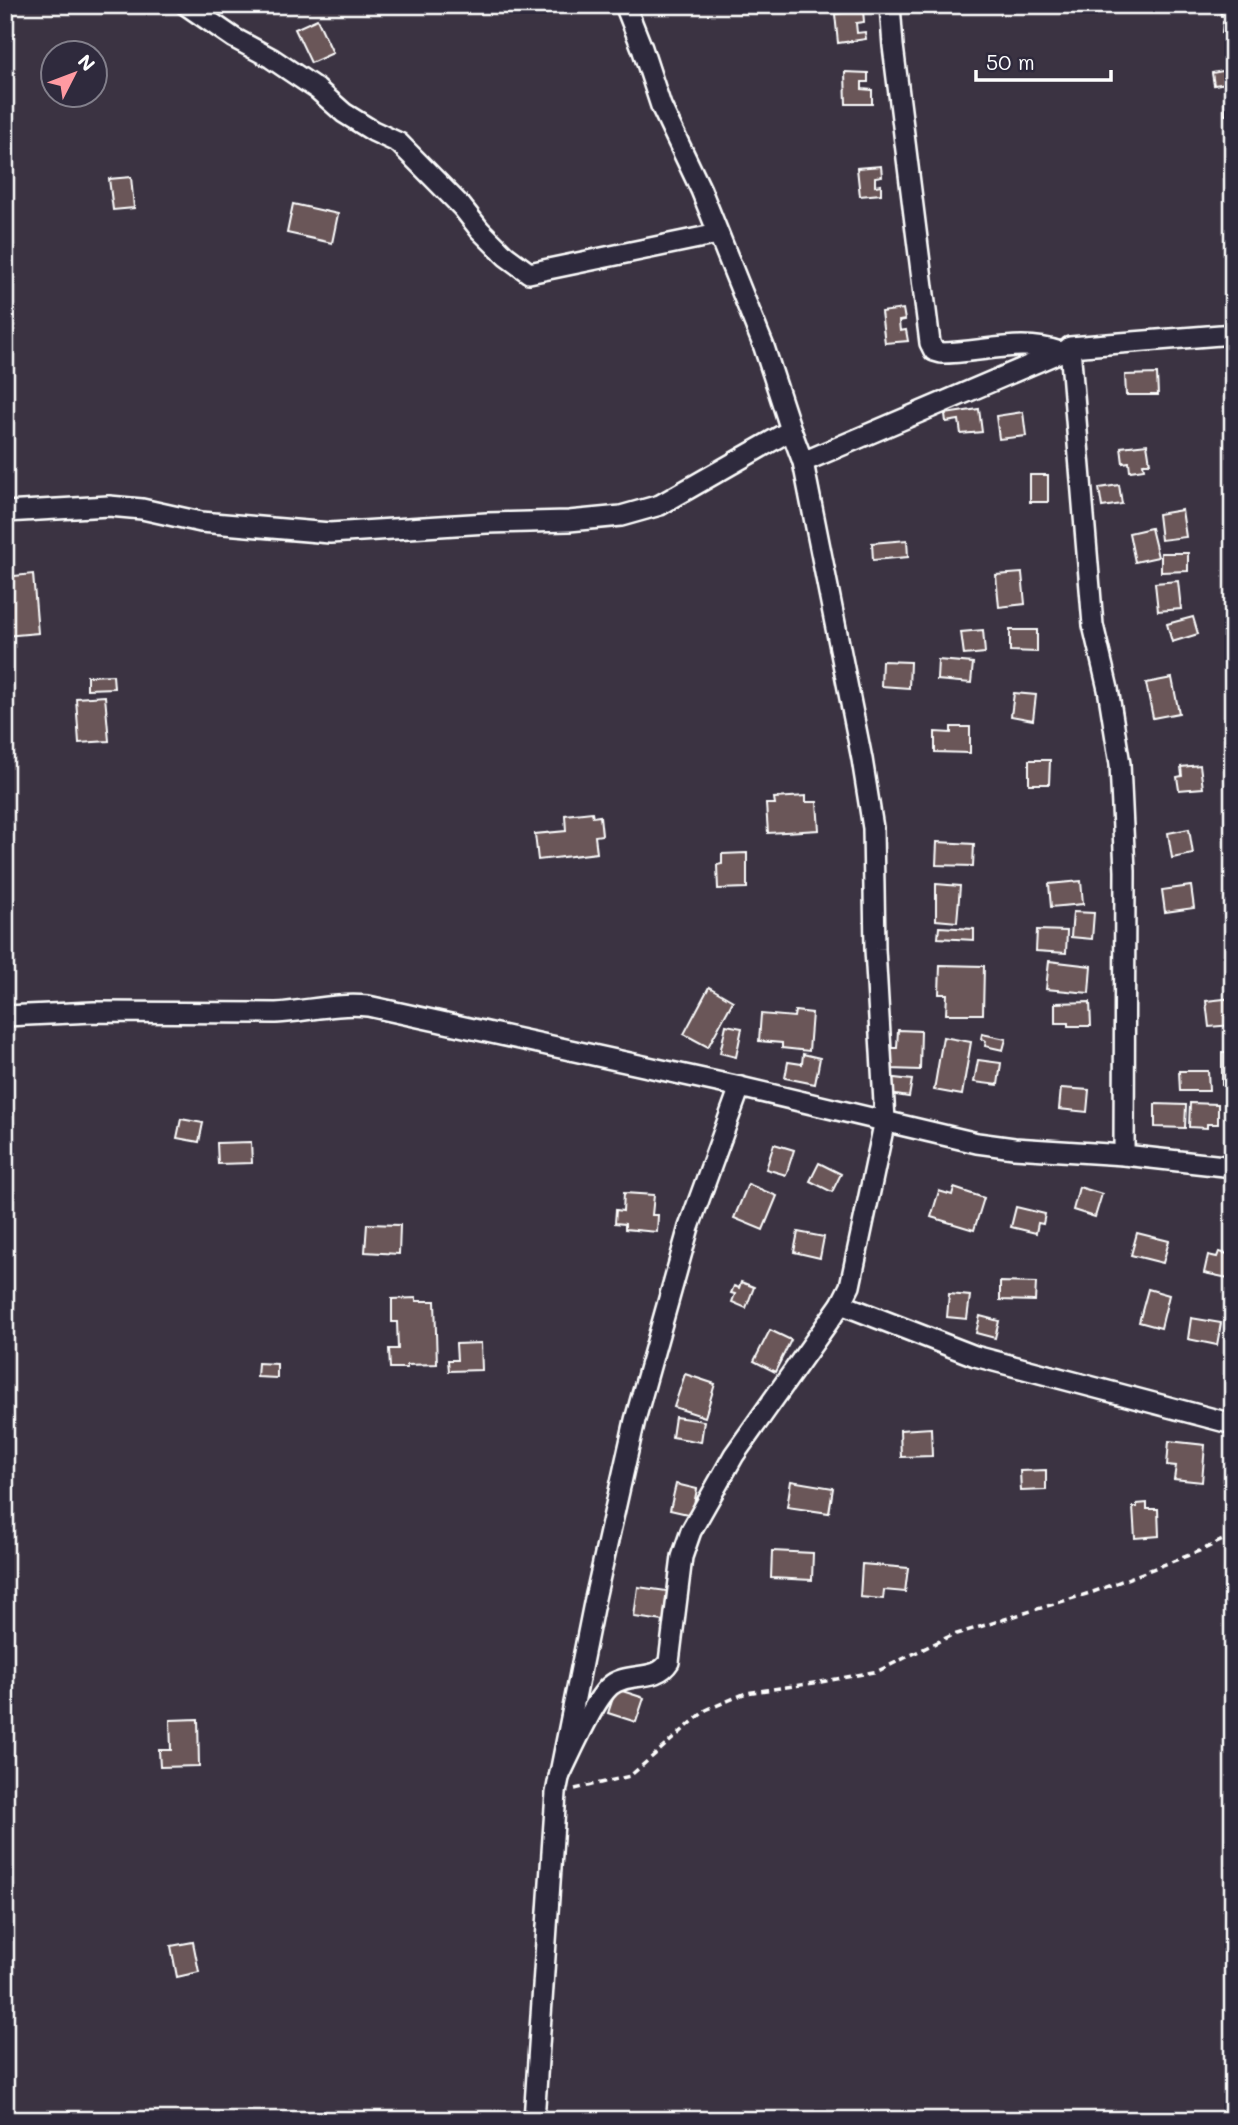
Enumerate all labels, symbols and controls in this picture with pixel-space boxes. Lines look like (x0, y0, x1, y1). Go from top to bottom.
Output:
north arrow (38, 38, 108, 108)
scale bar (976, 38, 1110, 82)
text: 50 m (986, 48, 1035, 75)
text: N (73, 49, 101, 76)

